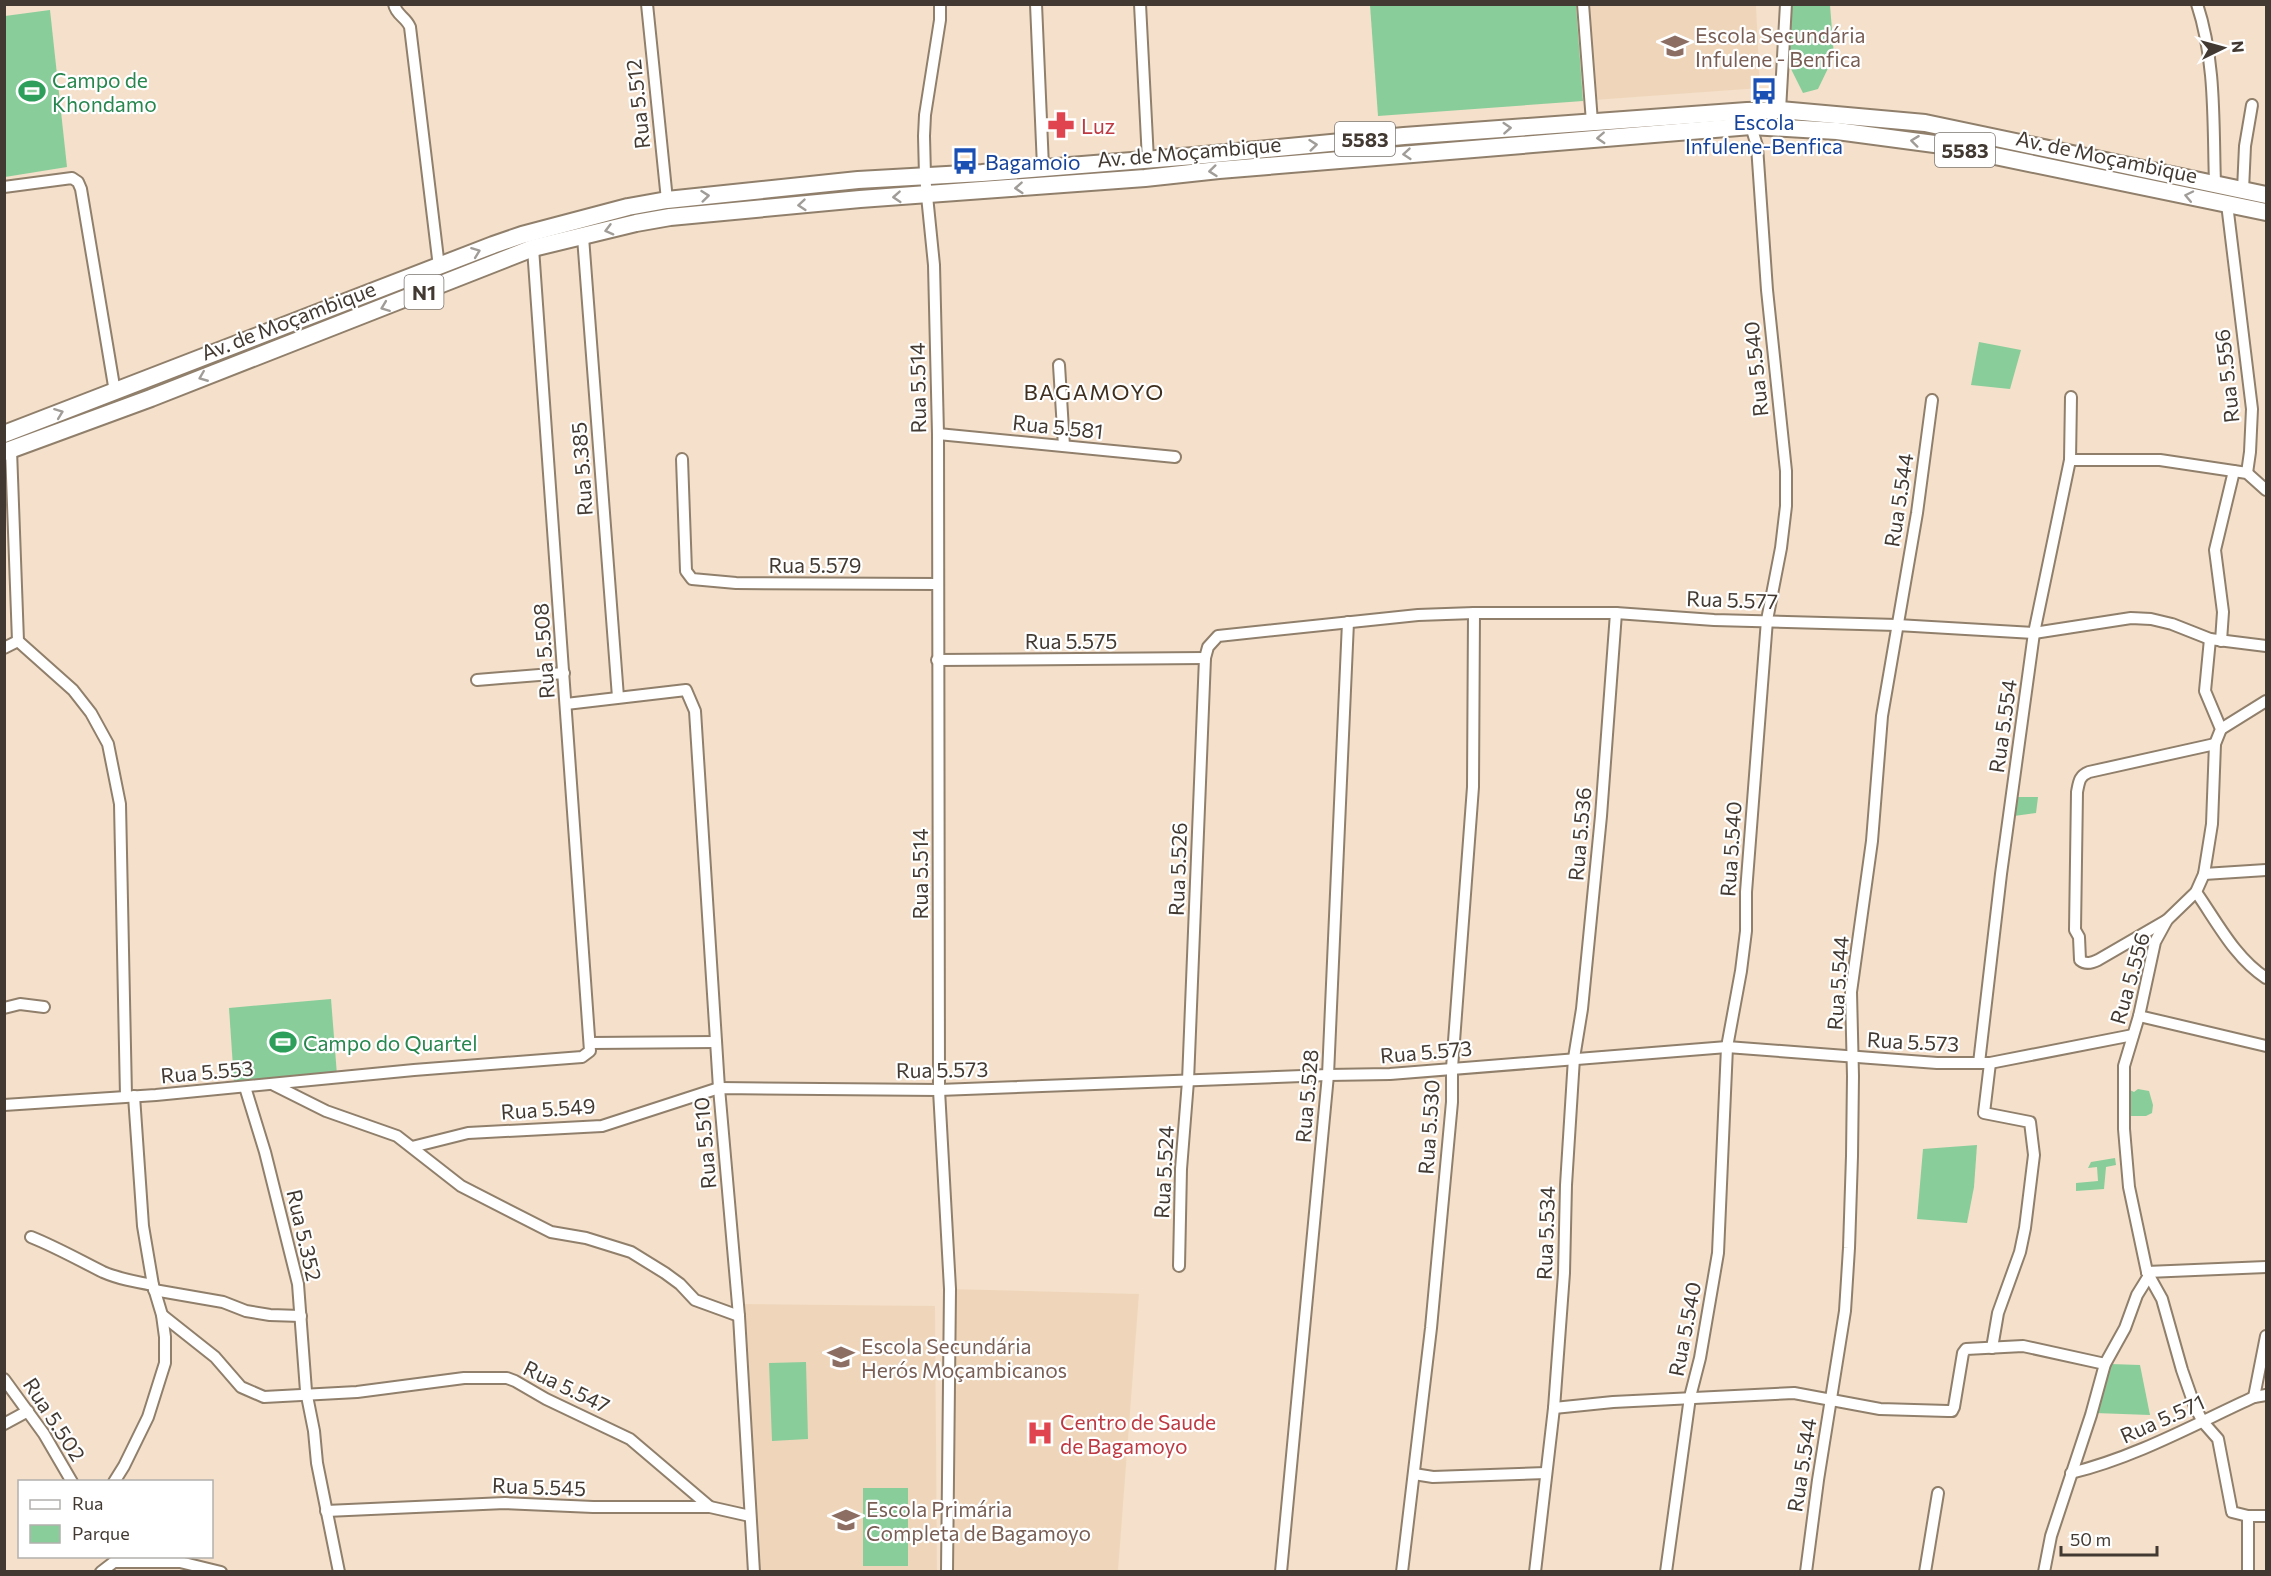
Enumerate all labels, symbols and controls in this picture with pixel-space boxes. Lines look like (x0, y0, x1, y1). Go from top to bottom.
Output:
north arrow (2193, 18, 2253, 78)
place label: Escola Secundária Infulene - Benfica (1695, 22, 1866, 71)
school or university icon: Escola Secundária Infulene - Benfica (1660, 31, 1690, 61)
text: N (2228, 40, 2248, 53)
street label: Rua 5.512 (620, 58, 654, 150)
place label: Campo de Khondamo (52, 67, 157, 116)
sports icon: Campo de Khondamo (17, 76, 47, 106)
bus stop icon: Escola Infulene-Benfica (1749, 76, 1779, 106)
place label: Escola Infulene-Benfica (1685, 109, 1843, 158)
pharmacy icon: Luz (1046, 110, 1076, 140)
place label: Luz (1081, 113, 1115, 138)
road number: 5583 (1335, 122, 1395, 156)
one-way arrow (1502, 122, 1511, 135)
street label: Av. de Moçambique (2014, 125, 2200, 187)
street label: Av. de Moçambique (1096, 130, 1282, 172)
one-way arrow (1597, 131, 1606, 144)
road number: 5583 (1935, 133, 1995, 167)
one-way arrow (1911, 136, 1920, 148)
one-way arrow (1308, 139, 1317, 152)
bus stop icon: Bagamoio (950, 146, 980, 176)
one-way arrow (1403, 147, 1412, 160)
place label: Bagamoio (985, 149, 1081, 174)
one-way arrow (1208, 164, 1217, 176)
one-way arrow (1014, 181, 1023, 194)
one-way arrow (701, 190, 710, 202)
one-way arrow (893, 190, 902, 203)
one-way arrow (2184, 190, 2194, 203)
one-way arrow (797, 198, 806, 211)
one-way arrow (604, 223, 614, 236)
one-way arrow (470, 247, 481, 259)
street label: Av. de Moçambique (197, 275, 379, 365)
road number: N1 (404, 275, 444, 309)
one-way arrow (380, 300, 391, 312)
street label: Rua 5.540 (1738, 320, 1772, 418)
street label: Rua 5.556 (2209, 328, 2243, 424)
street label: Rua 5.514 (904, 342, 930, 434)
one-way arrow (198, 370, 209, 382)
district label: BAGAMOYO (1023, 378, 1165, 405)
one-way arrow (53, 408, 64, 421)
street label: Rua 5.581 (1011, 409, 1105, 443)
street label: Rua 5.385 (565, 421, 597, 517)
street label: Rua 5.544 (1878, 451, 1918, 549)
street label: Rua 5.579 (768, 552, 862, 577)
street label: Rua 5.577 (1686, 585, 1778, 613)
street label: Rua 5.508 (527, 602, 559, 700)
street label: Rua 5.575 (1025, 628, 1117, 653)
street label: Rua 5.554 (1983, 677, 2021, 774)
street label: Rua 5.536 (1562, 786, 1596, 882)
street label: Rua 5.540 (1714, 800, 1746, 898)
street label: Rua 5.526 (1163, 822, 1191, 916)
street label: Rua 5.514 (907, 828, 932, 920)
street label: Rua 5.556 (2104, 929, 2154, 1027)
street label: Rua 5.544 (1821, 935, 1853, 1031)
street label: Rua 5.573 (1866, 1026, 1960, 1056)
sports icon: Campo do Quartel (268, 1027, 298, 1057)
place label: Campo do Quartel (303, 1030, 478, 1055)
street label: Rua 5.573 (1379, 1035, 1473, 1067)
street label: Rua 5.528 (1289, 1048, 1323, 1144)
street label: Rua 5.553 (159, 1054, 255, 1088)
street label: Rua 5.573 (896, 1056, 988, 1082)
street label: Rua 5.530 (1412, 1079, 1444, 1175)
street label: Rua 5.549 (500, 1092, 596, 1124)
street label: Rua 5.510 (688, 1096, 720, 1190)
street label: Rua 5.524 (1148, 1124, 1178, 1219)
street label: Rua 5.534 (1531, 1185, 1559, 1280)
street label: Rua 5.352 (282, 1187, 328, 1283)
street label: Rua 5.540 (1663, 1280, 1705, 1378)
place label: Escola Secundária Herós Moçambicanos (861, 1333, 1067, 1382)
school or university icon: Escola Secundária Herós Moçambicanos (826, 1342, 856, 1372)
street label: Rua 5.547 (520, 1354, 614, 1418)
street label: Rua 5.502 (19, 1372, 91, 1466)
street label: Rua 5.571 (2116, 1388, 2208, 1448)
place label: Centro de Saude de Bagamoyo (1060, 1409, 1216, 1458)
street label: Rua 5.544 (1781, 1416, 1821, 1514)
hospital icon: Centro de Saude de Bagamoyo (1025, 1418, 1055, 1448)
street label: Rua 5.545 (492, 1472, 586, 1500)
legend (18, 1480, 213, 1558)
text: Rua (72, 1492, 103, 1514)
place label: Escola Primária Completa de Bagamoyo (866, 1496, 1091, 1545)
school or university icon: Escola Primária Completa de Bagamoyo (831, 1505, 861, 1535)
scale bar (2061, 1519, 2157, 1557)
text: Parque (72, 1522, 130, 1544)
text: 50 m (2070, 1528, 2111, 1550)

